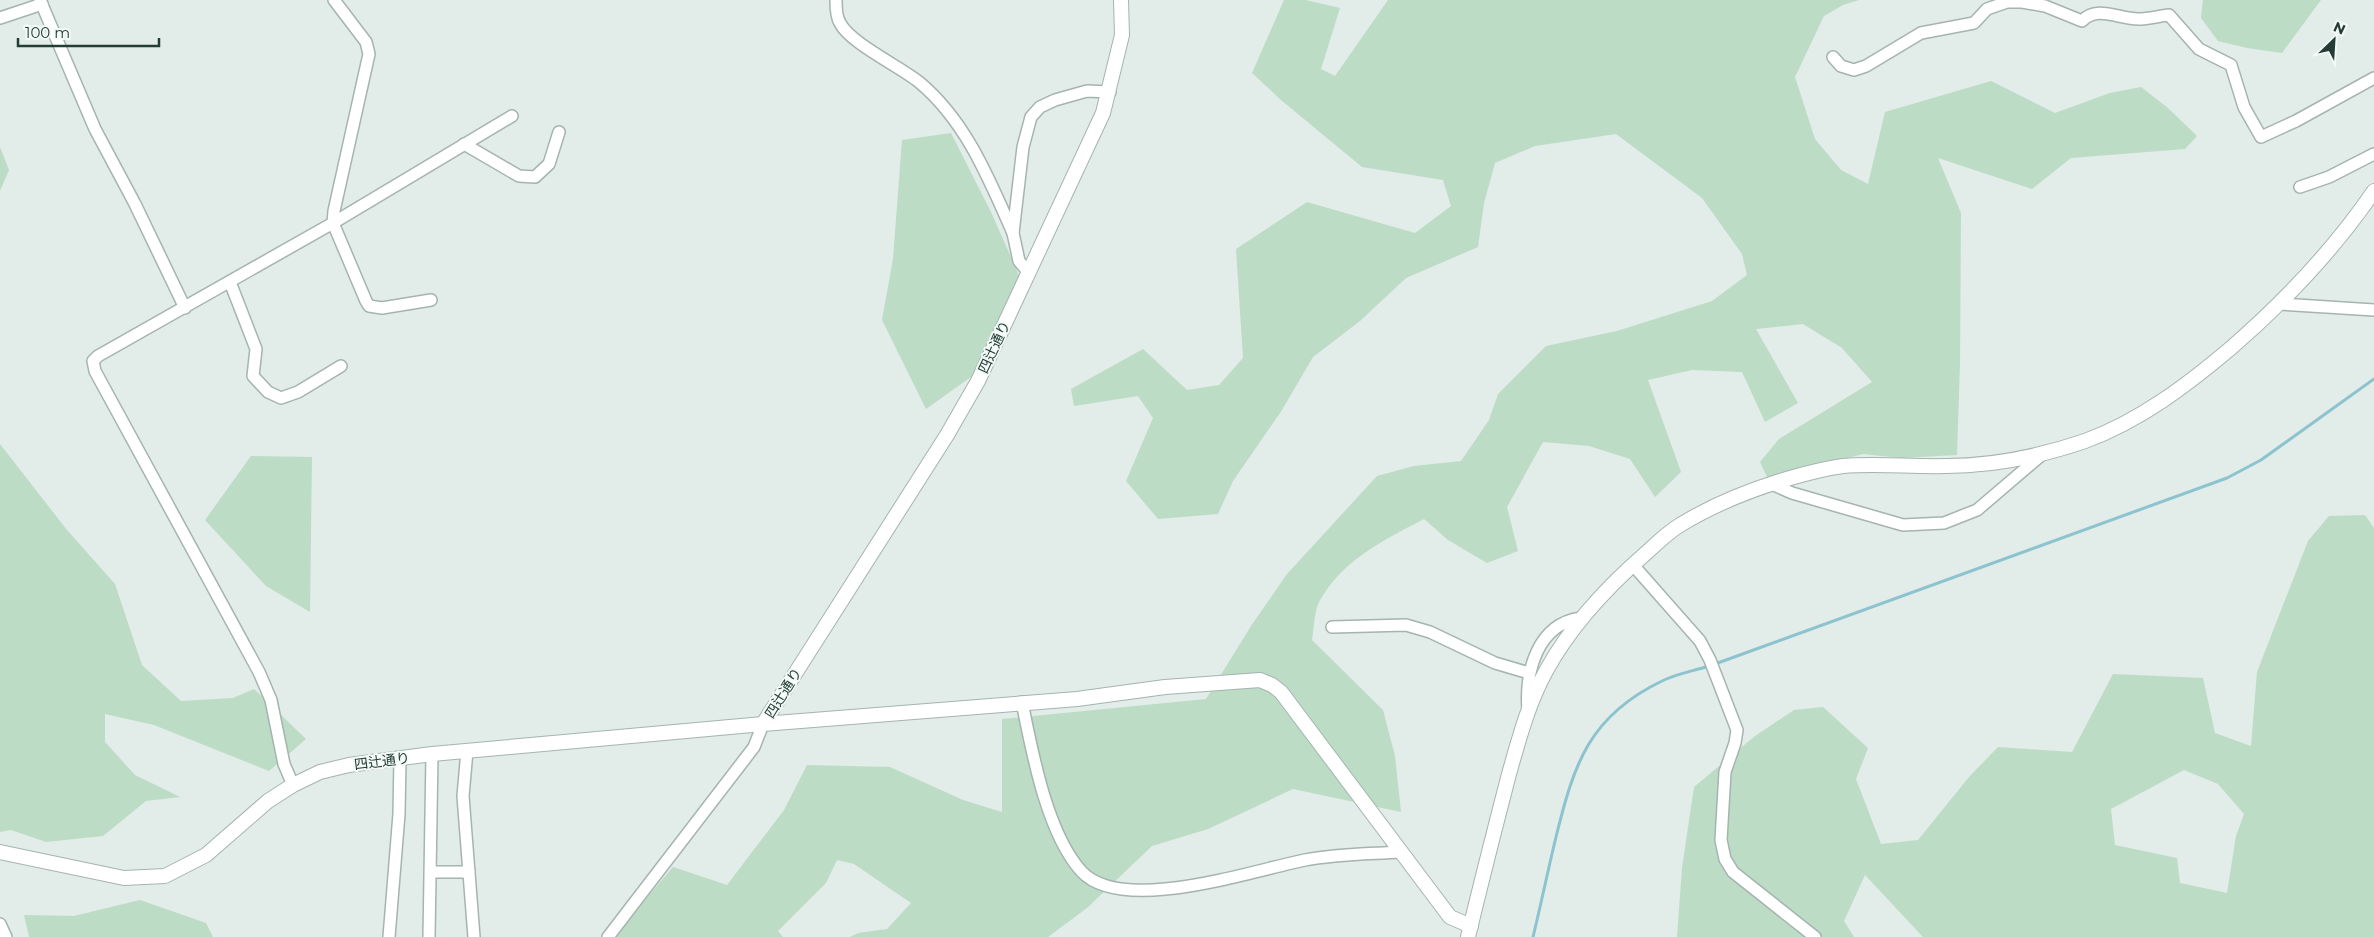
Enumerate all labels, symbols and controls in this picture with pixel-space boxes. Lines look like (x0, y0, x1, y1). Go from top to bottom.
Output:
scale bar (18, 15, 159, 47)
north arrow (2309, 15, 2359, 65)
text: N (2331, 18, 2348, 39)
text: 100 m (25, 23, 70, 42)
street label: 四辻通り (974, 318, 1014, 376)
street label: 四辻通り (761, 664, 805, 722)
street label: 四辻通り (353, 749, 411, 773)

